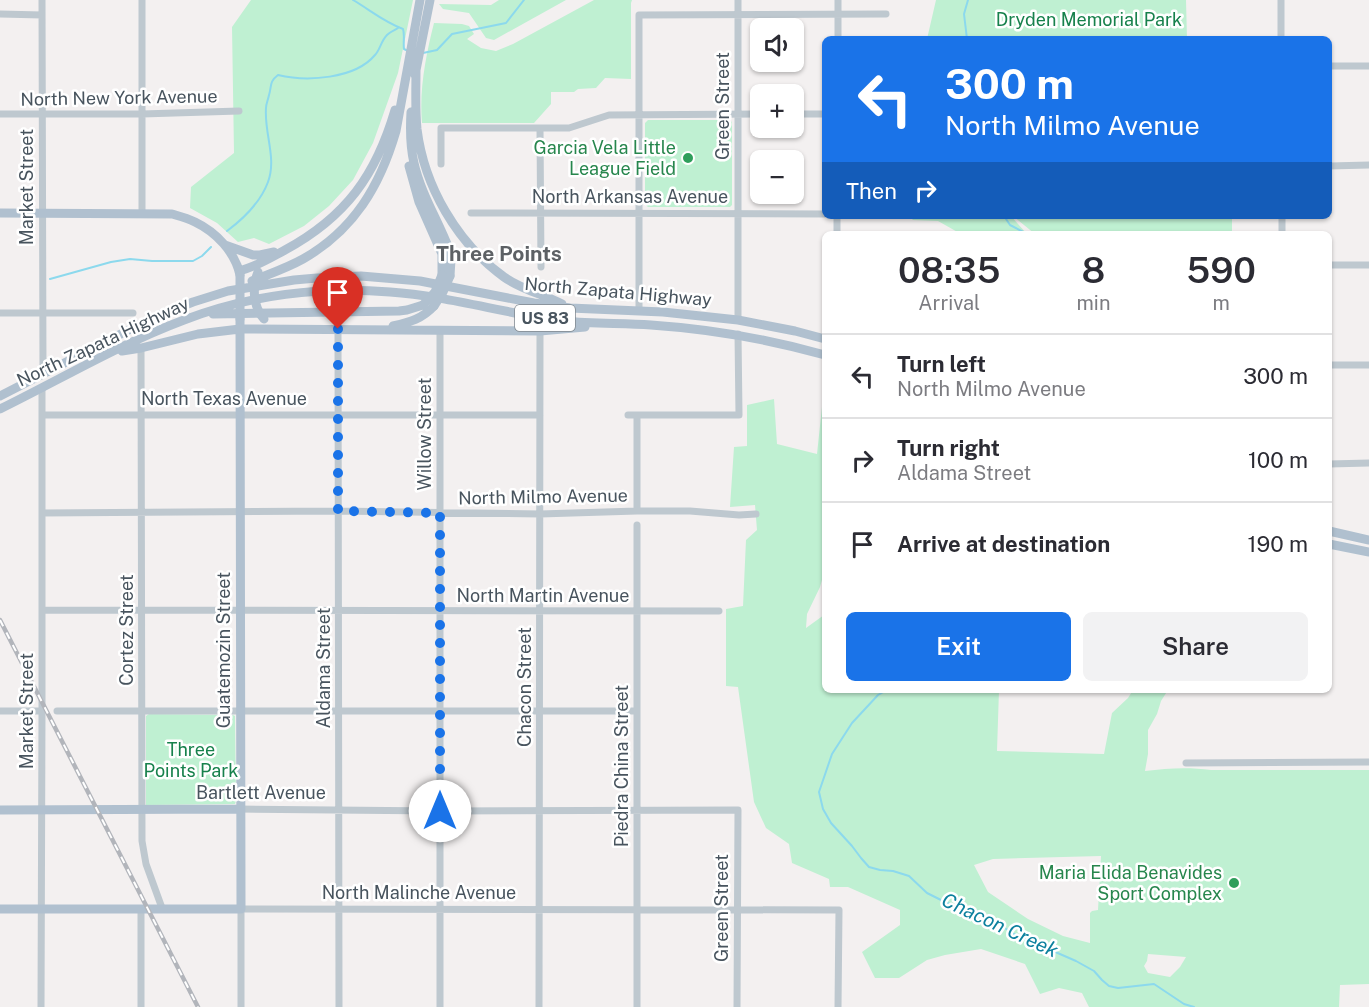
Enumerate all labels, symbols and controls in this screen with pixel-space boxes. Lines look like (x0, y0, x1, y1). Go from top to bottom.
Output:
park label: Dryden Memorial Park (996, 9, 1182, 30)
map controls (750, 18, 804, 204)
button: sound (750, 18, 804, 72)
street label: Green Street (712, 52, 733, 160)
text: 300 m (945, 59, 1074, 108)
icon: left (846, 60, 924, 138)
button: + (750, 84, 804, 138)
street label: North New York Avenue (20, 85, 218, 110)
text: North Milmo Avenue (945, 109, 1200, 141)
street label: Market Street (16, 129, 37, 245)
place label: Garcia Vela Little League Field (534, 137, 676, 179)
button: − (750, 150, 804, 204)
marker: Garcia Vela Little League Field (681, 151, 695, 165)
icon: right (909, 174, 942, 207)
text: Then (846, 178, 897, 204)
street label: North Arkansas Avenue (532, 186, 728, 207)
district label: Three Points (436, 241, 562, 266)
text: 08:35 (898, 249, 1000, 291)
text: 8 (1082, 249, 1105, 291)
text: 590 (1187, 249, 1256, 291)
pin (312, 267, 363, 329)
street label: North Zapata Highway (524, 273, 713, 310)
icon: arrive (321, 276, 354, 309)
text: Arrival (918, 291, 980, 315)
text: min (1077, 291, 1110, 315)
text: m (1213, 291, 1230, 315)
street label: North Zapata Highway (13, 292, 193, 391)
road number: US 83 (515, 305, 575, 331)
text: Turn left (897, 351, 986, 377)
icon: left (846, 360, 879, 393)
text: 300 m (1243, 363, 1308, 389)
text: North Milmo Avenue (897, 377, 1086, 401)
street label: Willow Street (414, 378, 435, 490)
street label: North Texas Avenue (141, 388, 307, 409)
text: Turn right (897, 435, 1000, 461)
icon: right (846, 444, 879, 477)
text: 100 m (1248, 447, 1308, 473)
text: Aldama Street (897, 461, 1031, 485)
street label: North Milmo Avenue (458, 485, 628, 508)
icon: arrive (846, 528, 879, 561)
text: Arrive at destination (897, 531, 1110, 557)
text: 190 m (1248, 531, 1308, 557)
street label: Guatemozin Street (213, 572, 234, 728)
street label: Cortez Street (116, 574, 137, 686)
street label: North Martin Avenue (457, 585, 629, 606)
street label: Aldama Street (313, 608, 334, 728)
button: Exit (846, 612, 1071, 681)
button: Share (1083, 612, 1308, 681)
street label: Chacon Street (514, 627, 535, 747)
street label: Market Street (16, 653, 37, 769)
street label: Piedra China Street (611, 685, 632, 847)
park label: Three Points Park (144, 739, 238, 781)
position arrow (408, 779, 472, 843)
street label: Bartlett Avenue (196, 782, 326, 803)
street label: Green Street (711, 854, 732, 962)
place label: Maria Elida Benavides Sport Complex (1039, 862, 1222, 904)
marker: Maria Elida Benavides Sport Complex (1227, 876, 1241, 890)
street label: North Malinche Avenue (322, 882, 516, 903)
water label: Chacon Creek (938, 888, 1062, 963)

